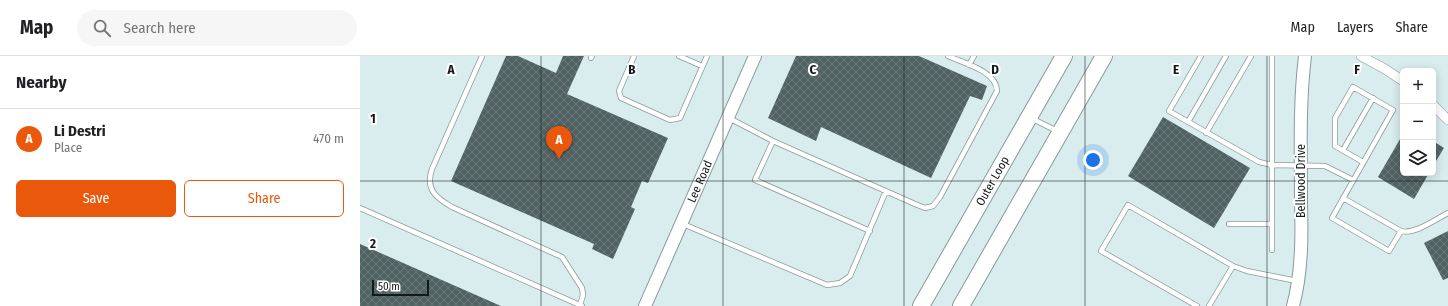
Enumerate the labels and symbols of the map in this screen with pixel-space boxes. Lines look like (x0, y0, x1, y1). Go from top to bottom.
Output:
text: A (446, 62, 455, 77)
text: B (628, 62, 636, 77)
text: C (810, 62, 817, 77)
text: D (991, 62, 999, 77)
text: E (1173, 62, 1179, 77)
text: F (1354, 62, 1360, 77)
text: 1 (370, 111, 376, 126)
pin: A (546, 126, 572, 159)
street label: Bellwood Drive (1294, 144, 1308, 218)
your location (1083, 150, 1103, 170)
street label: Outer Loop (973, 154, 1012, 208)
street label: Lee Road (684, 158, 715, 205)
text: 2 (369, 236, 376, 251)
scale bar (372, 278, 429, 297)

